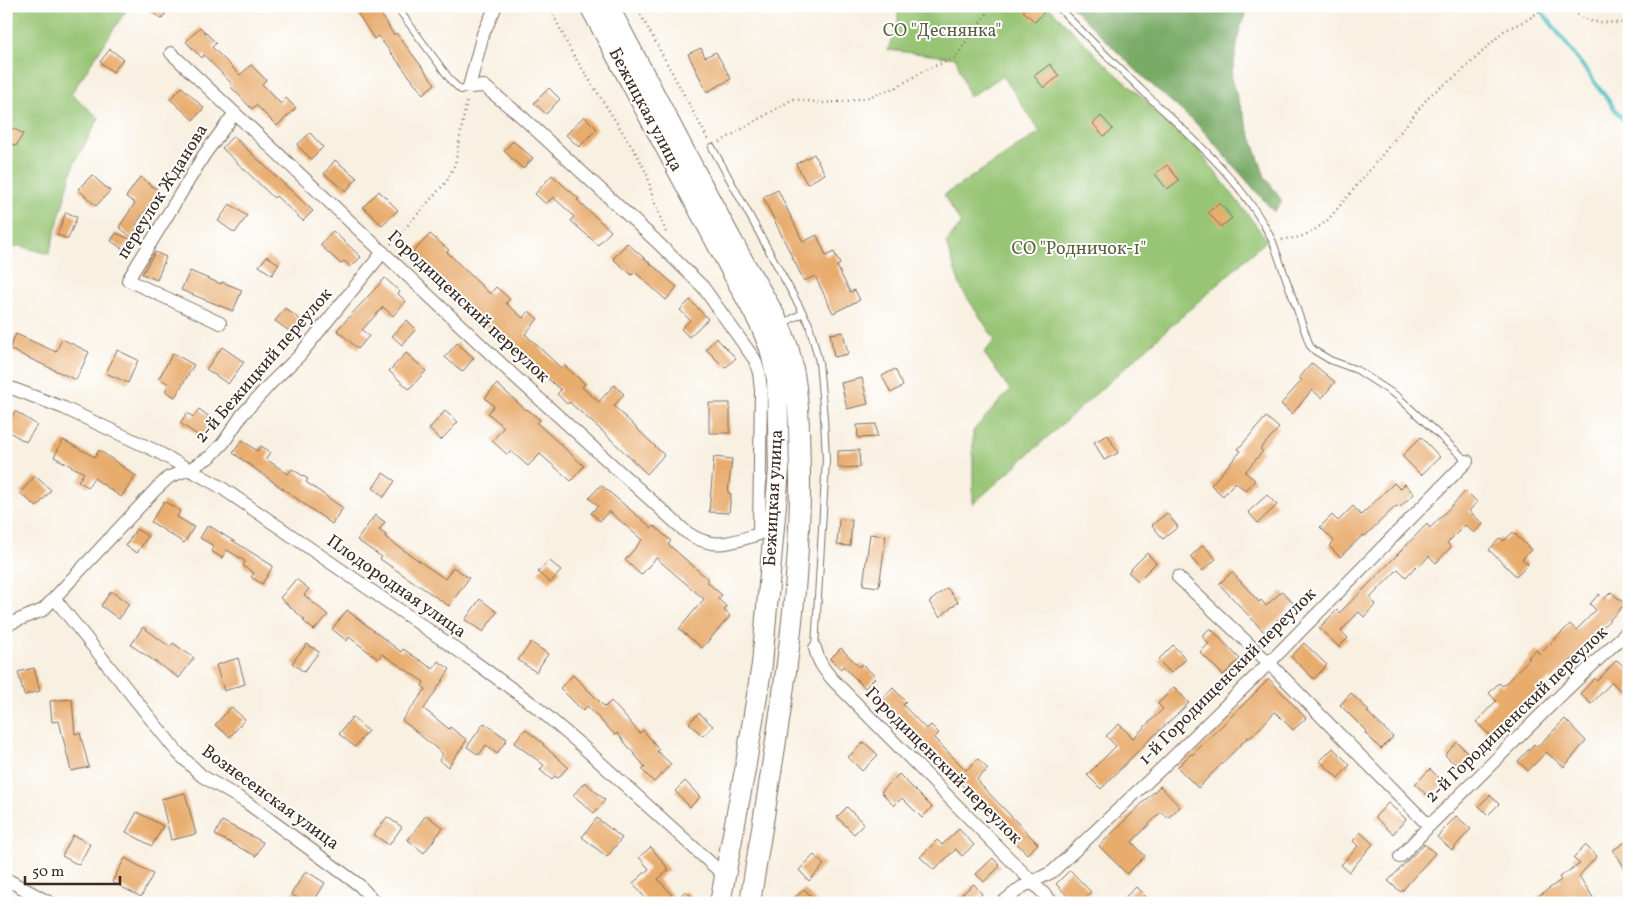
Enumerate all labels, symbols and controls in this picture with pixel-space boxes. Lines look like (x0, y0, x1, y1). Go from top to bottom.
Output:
park label: СО "Деснянка" (883, 19, 1001, 44)
street label: Бежицкая улица (602, 44, 688, 176)
street label: переулок Жданова (111, 120, 215, 264)
street label: Городищенский переулок (381, 225, 555, 389)
park label: СО "Родничок-1" (1012, 237, 1146, 262)
street label: 2-й Бежицкий переулок (189, 282, 339, 449)
street label: Бежицкая улица (758, 429, 790, 567)
street label: Плодородная улица (321, 529, 471, 645)
street label: 1-й Городищенский переулок (1134, 582, 1323, 771)
street label: 2-й Городищенский переулок (1420, 620, 1614, 809)
street label: Городищенский переулок (859, 682, 1028, 851)
street label: Вознесенская улица (196, 739, 344, 857)
scale bar (25, 854, 120, 886)
text: 50 m (32, 862, 64, 883)

